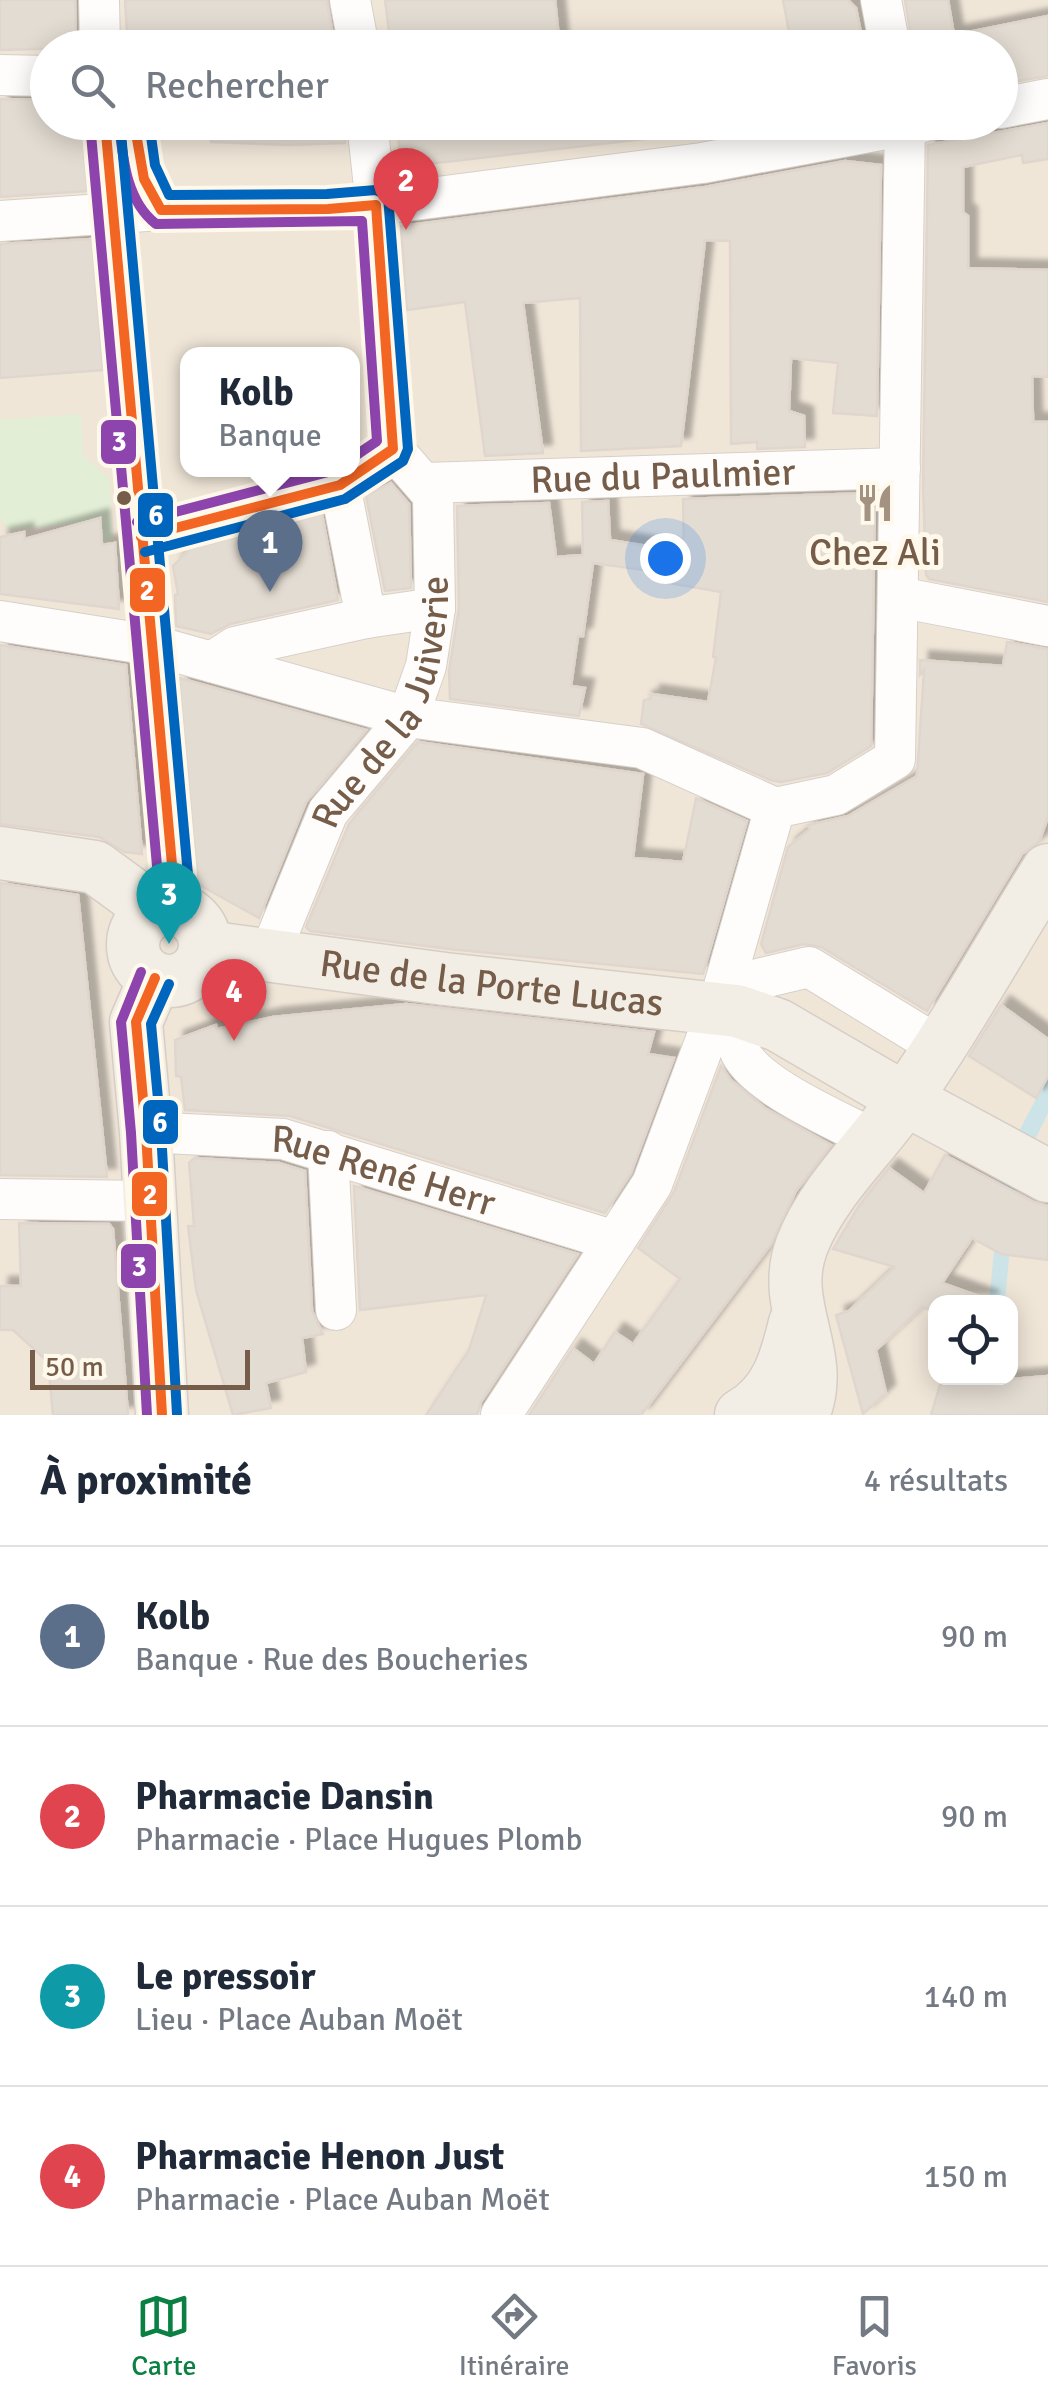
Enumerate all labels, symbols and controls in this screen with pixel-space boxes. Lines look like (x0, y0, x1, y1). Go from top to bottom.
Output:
search box (30, 30, 1018, 140)
icon: search (65, 58, 120, 113)
text: Rechercher (145, 62, 329, 109)
pin: 2 (374, 148, 438, 230)
popup (180, 347, 360, 477)
text: Kolb (218, 369, 293, 416)
text: Banque (218, 416, 322, 455)
line badge: 3 (99, 418, 138, 466)
text: 3 (111, 425, 127, 459)
street label: Rue du Paulmier (530, 448, 796, 503)
restaurant icon: Chez Ali (854, 482, 896, 524)
unlabelled marker (114, 488, 134, 508)
line badge: 6 (136, 491, 175, 539)
text: 6 (148, 499, 164, 533)
pin: 1 (238, 510, 302, 592)
place label: Chez Ali (809, 529, 941, 576)
your location (640, 533, 691, 584)
line badge: 2 (128, 566, 167, 614)
text: 2 (139, 574, 155, 608)
street label: Rue de la Juiverie (301, 575, 459, 835)
pin: 3 (136, 862, 202, 944)
street label: Rue de la Porte Lucas (317, 939, 666, 1026)
pin: 4 (202, 958, 266, 1041)
line badge: 6 (141, 1098, 180, 1146)
text: 6 (152, 1106, 168, 1140)
street label: Rue René Herr (271, 1115, 501, 1226)
line badge: 2 (130, 1170, 169, 1218)
text: 2 (142, 1178, 158, 1212)
line badge: 3 (119, 1242, 158, 1290)
text: 3 (131, 1250, 147, 1284)
map controls (928, 1295, 1018, 1385)
button: locate (928, 1295, 1018, 1385)
scale bar (30, 1345, 250, 1390)
text: 50 m (45, 1350, 104, 1384)
text: À proximité (40, 1455, 252, 1506)
text: 4 résultats (864, 1461, 1008, 1500)
text: Kolb (135, 1593, 210, 1640)
text: 1 (64, 1617, 81, 1656)
text: 90 m (941, 1617, 1008, 1656)
text: Banque · Rue des Boucheries (135, 1640, 528, 1679)
text: Pharmacie Dansin (135, 1773, 434, 1820)
text: 2 (64, 1797, 81, 1836)
text: 90 m (941, 1797, 1008, 1836)
text: Pharmacie · Place Hugues Plomb (135, 1820, 582, 1859)
text: Le pressoir (135, 1953, 316, 2000)
text: 3 (64, 1977, 81, 2016)
text: 140 m (924, 1977, 1008, 2016)
text: Lieu · Place Auban Moët (135, 2000, 463, 2039)
text: Pharmacie Henon Just (135, 2133, 504, 2180)
text: 4 (64, 2157, 81, 2196)
text: 150 m (924, 2157, 1008, 2196)
text: Pharmacie · Place Auban Moët (135, 2180, 550, 2219)
tab: Carte (131, 2289, 196, 2383)
tab: Itinéraire (459, 2289, 570, 2383)
tab: Favoris (832, 2289, 917, 2383)

